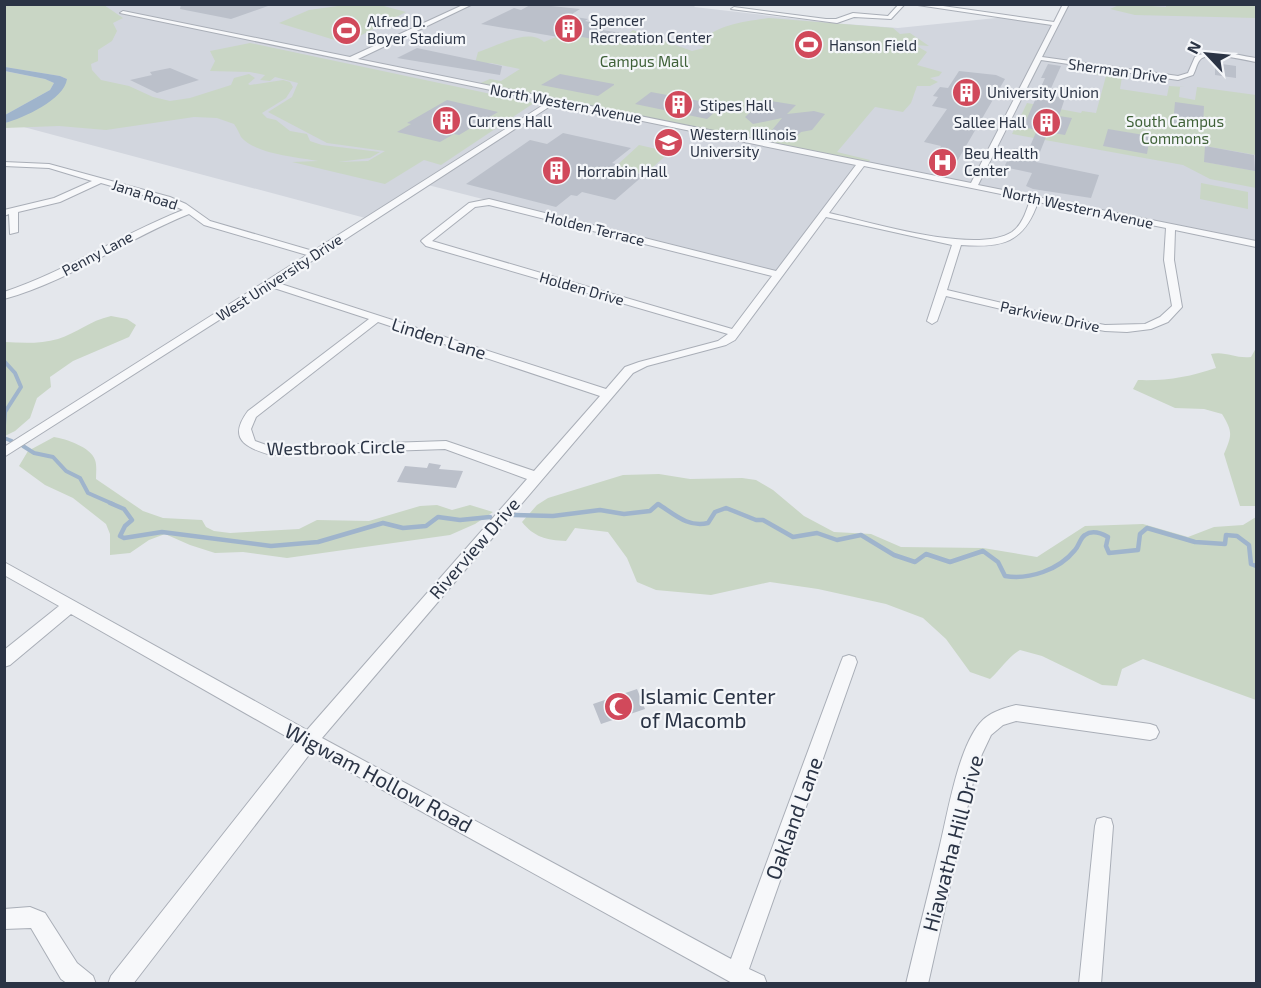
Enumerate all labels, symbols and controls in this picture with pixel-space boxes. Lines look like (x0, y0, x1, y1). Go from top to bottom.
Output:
place label: Spencer Recreation Center (590, 11, 712, 46)
place label: Alfred D. Boyer Stadium (367, 12, 466, 47)
building icon: Spencer Recreation Center (553, 13, 585, 45)
sports icon: Alfred D. Boyer Stadium (330, 14, 362, 46)
north arrow (1177, 24, 1237, 84)
sports icon: Hanson Field (792, 29, 824, 61)
place label: Hanson Field (829, 36, 917, 54)
text: N (1182, 38, 1204, 57)
park label: Campus Mall (600, 52, 689, 70)
street label: Sherman Drive (1067, 54, 1169, 86)
building icon: University Union (950, 76, 982, 108)
street label: North Western Avenue (489, 79, 643, 127)
place label: University Union (987, 83, 1099, 101)
building icon: Stipes Hall (663, 89, 695, 121)
place label: Stipes Hall (700, 96, 773, 114)
building icon: Currens Hall (431, 105, 463, 137)
building icon: Sallee Hall (1031, 106, 1063, 138)
place label: Currens Hall (468, 112, 552, 130)
park label: South Campus Commons (1126, 112, 1224, 147)
place label: Sallee Hall (954, 113, 1027, 131)
place label: Western Illinois University (690, 125, 797, 160)
school or university icon: Western Illinois University (653, 127, 685, 159)
place label: Beu Health Center (964, 144, 1038, 179)
hospital icon: Beu Health Center (927, 146, 959, 178)
building icon: Horrabin Hall (540, 155, 572, 187)
place label: Horrabin Hall (577, 162, 668, 180)
street label: Jana Road (110, 175, 180, 213)
street label: North Western Avenue (1001, 182, 1155, 232)
street label: Holden Terrace (543, 207, 647, 249)
street label: Penny Lane (58, 227, 136, 279)
street label: West University Drive (213, 230, 345, 324)
street label: Holden Drive (538, 267, 626, 309)
street label: Parkview Drive (999, 297, 1101, 335)
street label: Linden Lane (389, 312, 489, 364)
street label: Westbrook Circle (267, 435, 405, 459)
street label: Riverview Drive (424, 493, 524, 603)
place label: Islamic Center of Macomb (640, 683, 776, 732)
mosque icon: Islamic Center of Macomb (603, 691, 635, 723)
street label: Wigwam Hollow Road (281, 717, 477, 837)
street label: Hiawatha Hill Drive (916, 752, 988, 934)
street label: Oakland Lane (759, 753, 827, 883)

